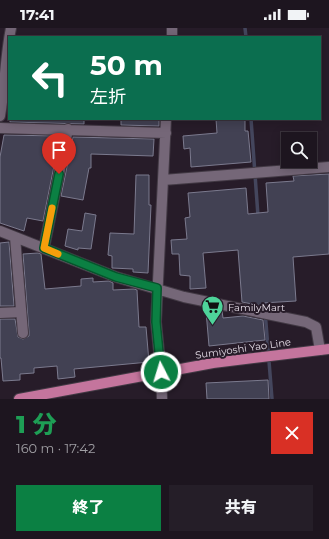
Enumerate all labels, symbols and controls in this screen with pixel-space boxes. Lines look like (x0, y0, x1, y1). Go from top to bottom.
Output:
text: 17:41 (20, 5, 55, 24)
text: 50 m (90, 48, 163, 82)
icon: left (24, 52, 76, 104)
text: 左折 (90, 86, 126, 108)
map controls (281, 132, 317, 168)
button: search (281, 132, 317, 168)
pin (42, 133, 76, 174)
icon: arrive (48, 139, 70, 161)
supermarket icon: FamilyMart (200, 294, 226, 327)
place label: FamilyMart (228, 301, 285, 314)
street label: Sumiyoshi Yao Line (194, 335, 292, 362)
position arrow (140, 351, 182, 393)
text: 1 分 (16, 410, 57, 439)
button: close (271, 412, 313, 454)
text: 160 m · 17:42 (16, 440, 95, 456)
button: 終了 (16, 485, 161, 531)
button: 共有 (169, 485, 313, 531)

